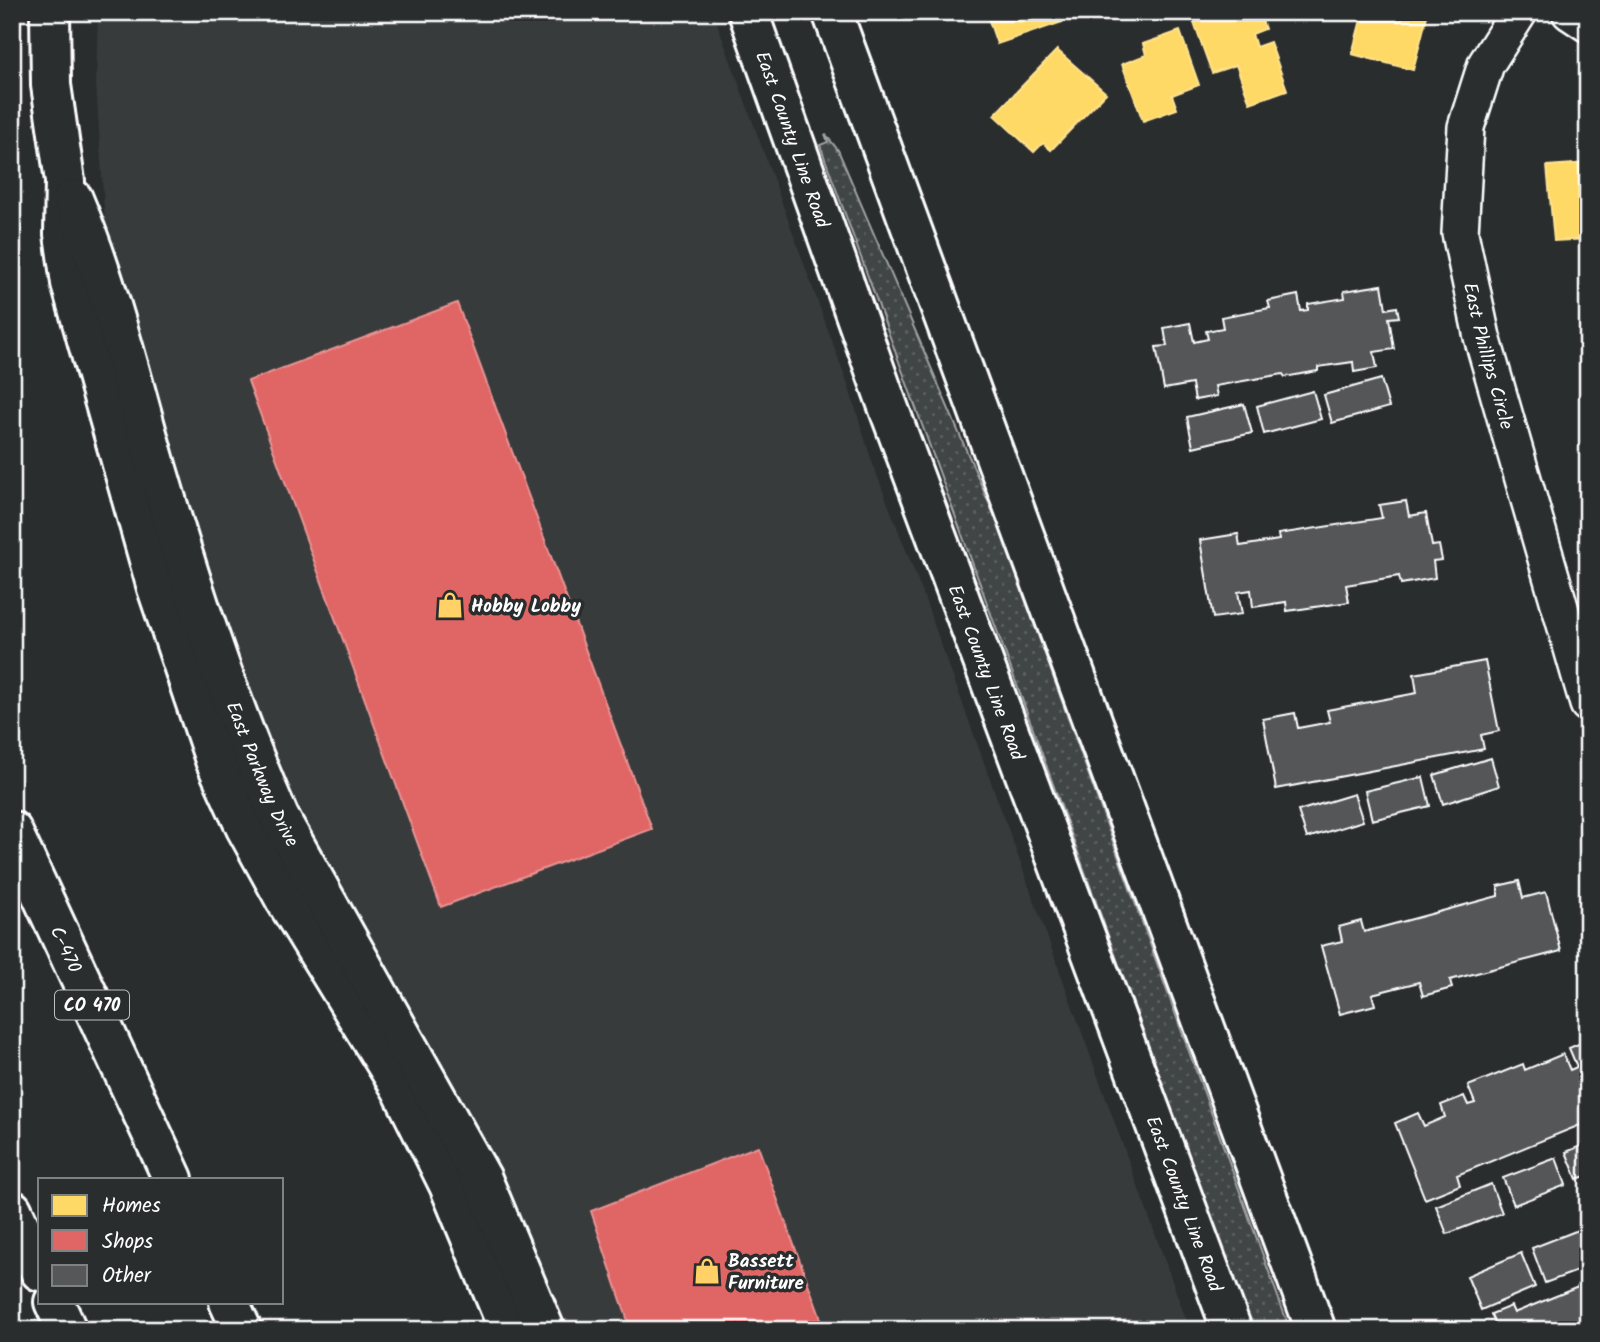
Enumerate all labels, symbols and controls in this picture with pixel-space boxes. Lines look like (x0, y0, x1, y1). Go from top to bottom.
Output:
street label: East County Line Road (746, 47, 837, 233)
street label: East Phillips Circle (1454, 280, 1521, 434)
street label: East County Line Road (939, 581, 1032, 765)
shop icon: Hobby Lobby (435, 590, 465, 620)
place label: Hobby Lobby (471, 592, 581, 622)
street label: East Parkway Drive (217, 698, 306, 853)
street label: C-470 (41, 921, 89, 978)
road number: CO 470 (55, 990, 129, 1020)
street label: East County Line Road (1137, 1112, 1230, 1297)
legend (38, 1178, 284, 1304)
text: Homes (102, 1190, 161, 1223)
text: Shops (102, 1226, 153, 1259)
place label: Bassett Furniture (728, 1247, 804, 1299)
shop icon: Bassett Furniture (692, 1256, 722, 1286)
text: Other (102, 1260, 152, 1293)

